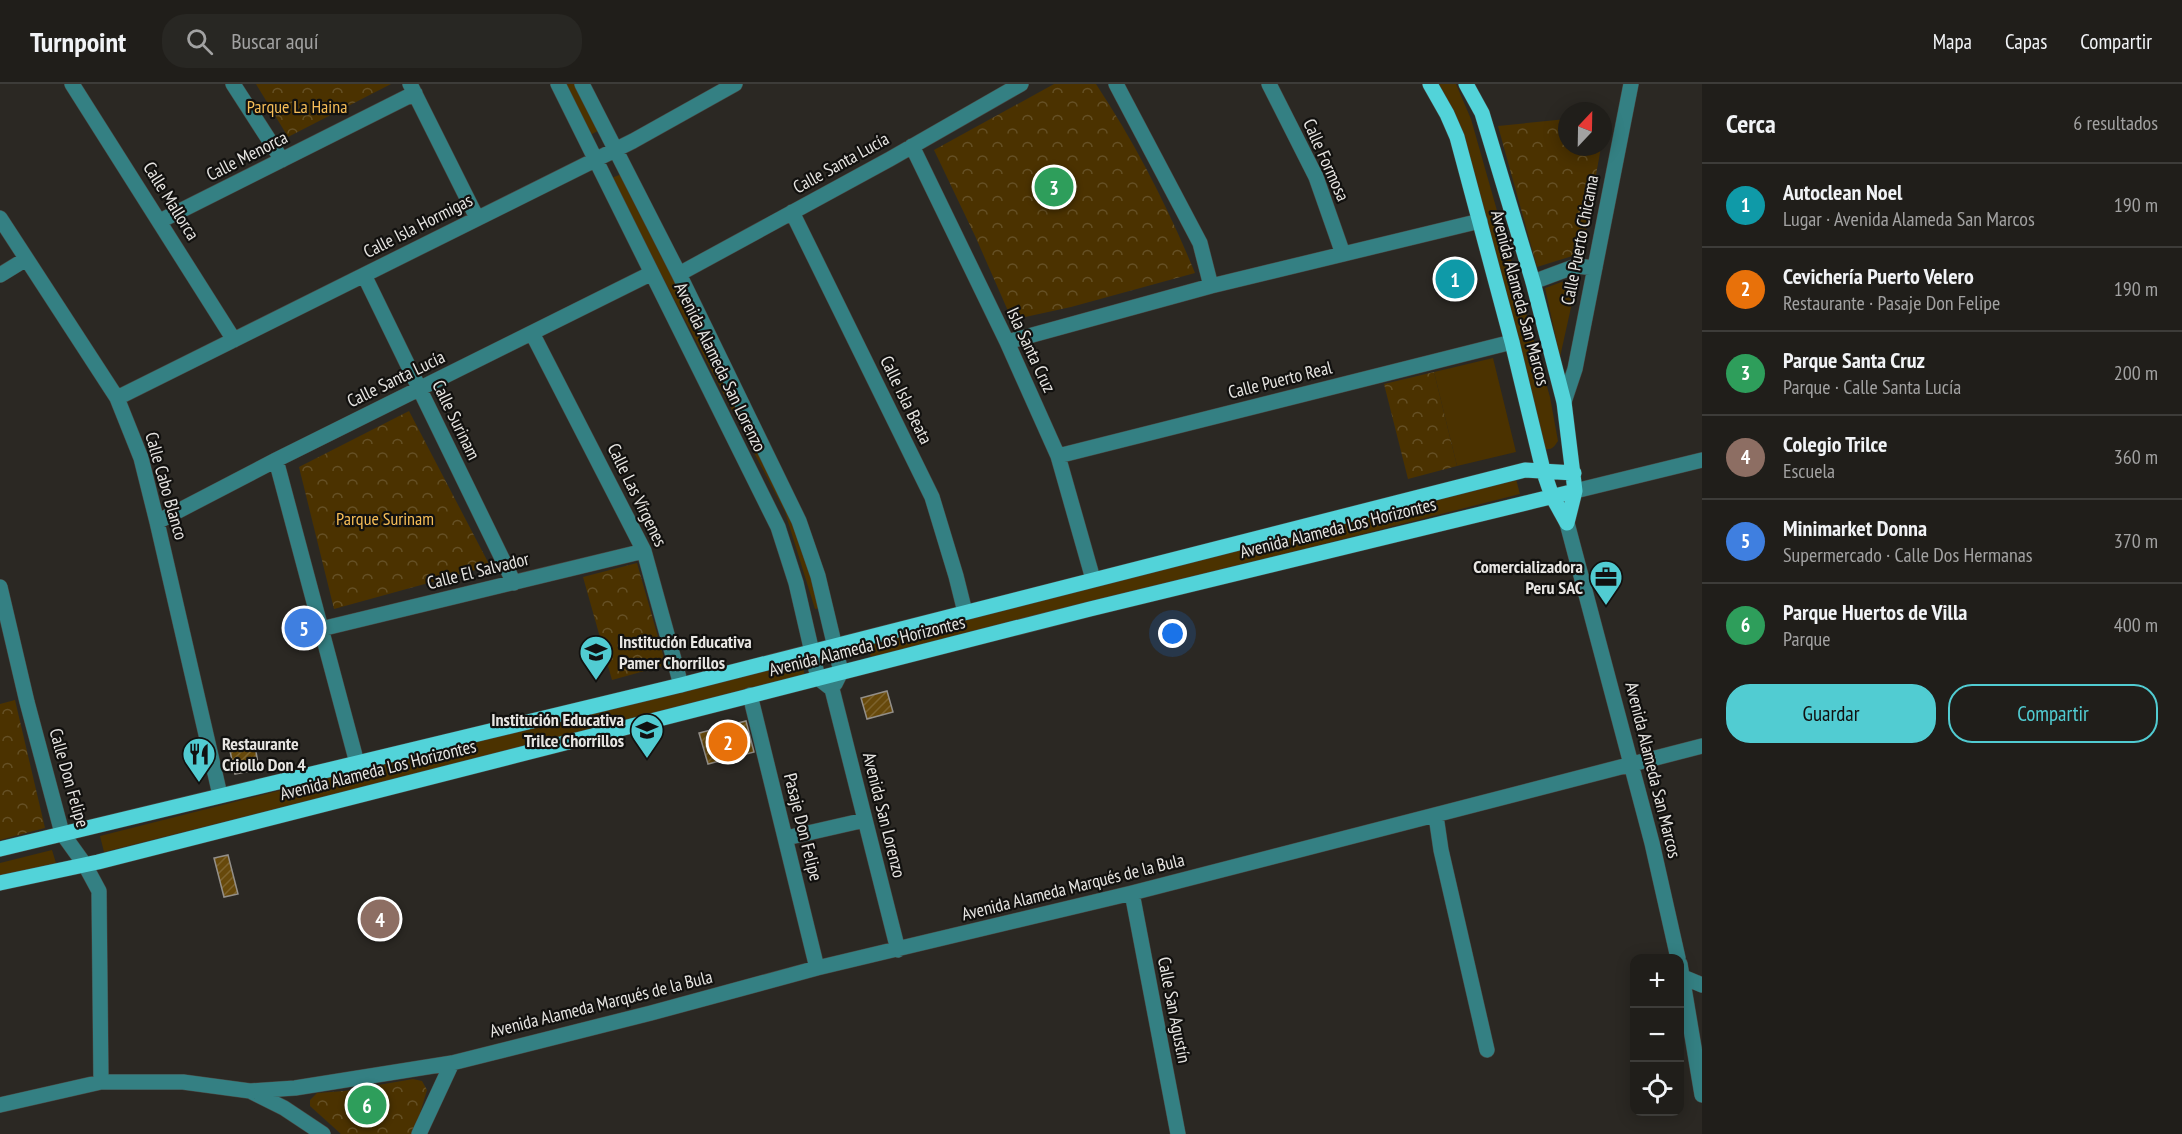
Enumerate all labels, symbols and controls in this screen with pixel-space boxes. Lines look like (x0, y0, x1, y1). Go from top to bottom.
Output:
search box (162, 14, 582, 68)
text: Turnpoint (30, 23, 126, 60)
icon: search (183, 25, 216, 58)
text: Buscar aquí (231, 27, 318, 55)
text: Mapa (1933, 28, 1972, 55)
text: Capas (2005, 28, 2047, 55)
text: Compartir (2080, 28, 2152, 55)
park label: Parque La Haina (247, 95, 347, 118)
north arrow (1558, 102, 1612, 156)
text: Cerca (1726, 107, 1776, 140)
text: 6 resultados (2073, 110, 2158, 136)
street label: Calle Formosa (1298, 115, 1355, 205)
street label: Calle Menorca (202, 125, 291, 186)
street label: Calle Santa Lucía (789, 127, 893, 198)
street label: Calle Mallorca (138, 157, 205, 244)
pin: 3 (1034, 164, 1074, 210)
street label: Calle Puerto Chicama (1556, 173, 1603, 307)
text: Autoclean Noel (1783, 178, 1902, 206)
street label: Calle Isla Hormigas (359, 188, 476, 263)
text: 1 (1741, 192, 1750, 218)
text: 190 m (2114, 192, 2158, 218)
text: Lugar · Avenida Alameda San Marcos (1783, 206, 2035, 232)
street label: Avenida Alameda San Marcos (1486, 208, 1555, 388)
pin: 1 (1436, 256, 1474, 302)
text: Cevichería Puerto Velero (1783, 262, 1974, 290)
text: 2 (1741, 276, 1750, 302)
text: 190 m (2114, 276, 2158, 302)
street label: Avenida Alameda San Lorenzo (669, 278, 772, 455)
text: Restaurante · Pasaje Don Felipe (1783, 290, 2000, 316)
street label: Isla Santa Cruz (1002, 303, 1061, 396)
street label: Calle Santa Lucía (343, 345, 449, 412)
text: Parque Santa Cruz (1783, 346, 1925, 374)
street label: Calle Isla Beata (875, 352, 938, 448)
street label: Calle Puerto Real (1226, 355, 1335, 404)
text: 3 (1741, 360, 1750, 386)
text: 200 m (2114, 360, 2158, 386)
text: Parque · Calle Santa Lucía (1783, 374, 1961, 400)
street label: Calle Surinam (427, 376, 486, 463)
street label: Calle Cabo Blanco (140, 429, 193, 543)
text: Colegio Trilce (1783, 430, 1887, 458)
street label: Calle Las Vírgenes (603, 439, 672, 550)
text: 4 (1741, 444, 1750, 470)
text: 360 m (2114, 444, 2158, 470)
text: Escuela (1783, 458, 1835, 484)
street label: Avenida Alameda Los Horizontes (1237, 492, 1438, 563)
park label: Parque Surinam (336, 507, 434, 530)
text: Minimarket Donna (1783, 514, 1927, 542)
text: 5 (1741, 528, 1750, 554)
text: 370 m (2114, 528, 2158, 554)
text: Supermercado · Calle Dos Hermanas (1783, 542, 2032, 568)
street label: Calle El Salvador (424, 547, 531, 594)
place label: Comercializadora Peru SAC (1473, 555, 1583, 599)
office icon: Comercializadora Peru SAC (1588, 559, 1624, 606)
text: Parque Huertos de Villa (1783, 598, 1967, 626)
pin: 5 (284, 606, 324, 650)
street label: Avenida Alameda Los Horizontes (766, 610, 967, 681)
text: 6 (1741, 612, 1750, 638)
text: 400 m (2114, 612, 2158, 638)
your location (1158, 619, 1187, 648)
text: Parque (1783, 626, 1831, 652)
place label: Institución Educativa Pamer Chorrillos (619, 630, 752, 674)
school or university icon: Institución Educativa Pamer Chorrillos (578, 634, 614, 681)
street label: Avenida Alameda San Marcos (1620, 679, 1686, 860)
button: Guardar (1726, 684, 1936, 743)
button: Compartir (1948, 684, 2158, 743)
place label: Institución Educativa Trilce Chorrillos (491, 708, 624, 752)
school or university icon: Institución Educativa Trilce Chorrillos (629, 712, 665, 759)
pin: 2 (708, 720, 748, 764)
street label: Calle Don Felipe (44, 726, 95, 830)
place label: Restaurante Criollo Don 4 (222, 732, 306, 776)
street label: Avenida Alameda Los Horizontes (277, 734, 478, 805)
restaurant icon: Restaurante Criollo Don 4 (181, 736, 217, 783)
street label: Avenida San Lorenzo (858, 750, 911, 880)
street label: Pasaje Don Felipe (779, 771, 828, 883)
street label: Avenida Alameda Marqués de la Bula (959, 848, 1187, 925)
pin: 4 (360, 896, 400, 942)
map controls (1630, 954, 1684, 1116)
button: + (1630, 954, 1684, 1008)
street label: Calle San Agustín (1153, 955, 1196, 1065)
street label: Avenida Alameda Marqués de la Bula (487, 965, 715, 1042)
button: − (1630, 1008, 1684, 1062)
button: locate (1630, 1062, 1684, 1116)
pin: 6 (348, 1082, 386, 1128)

